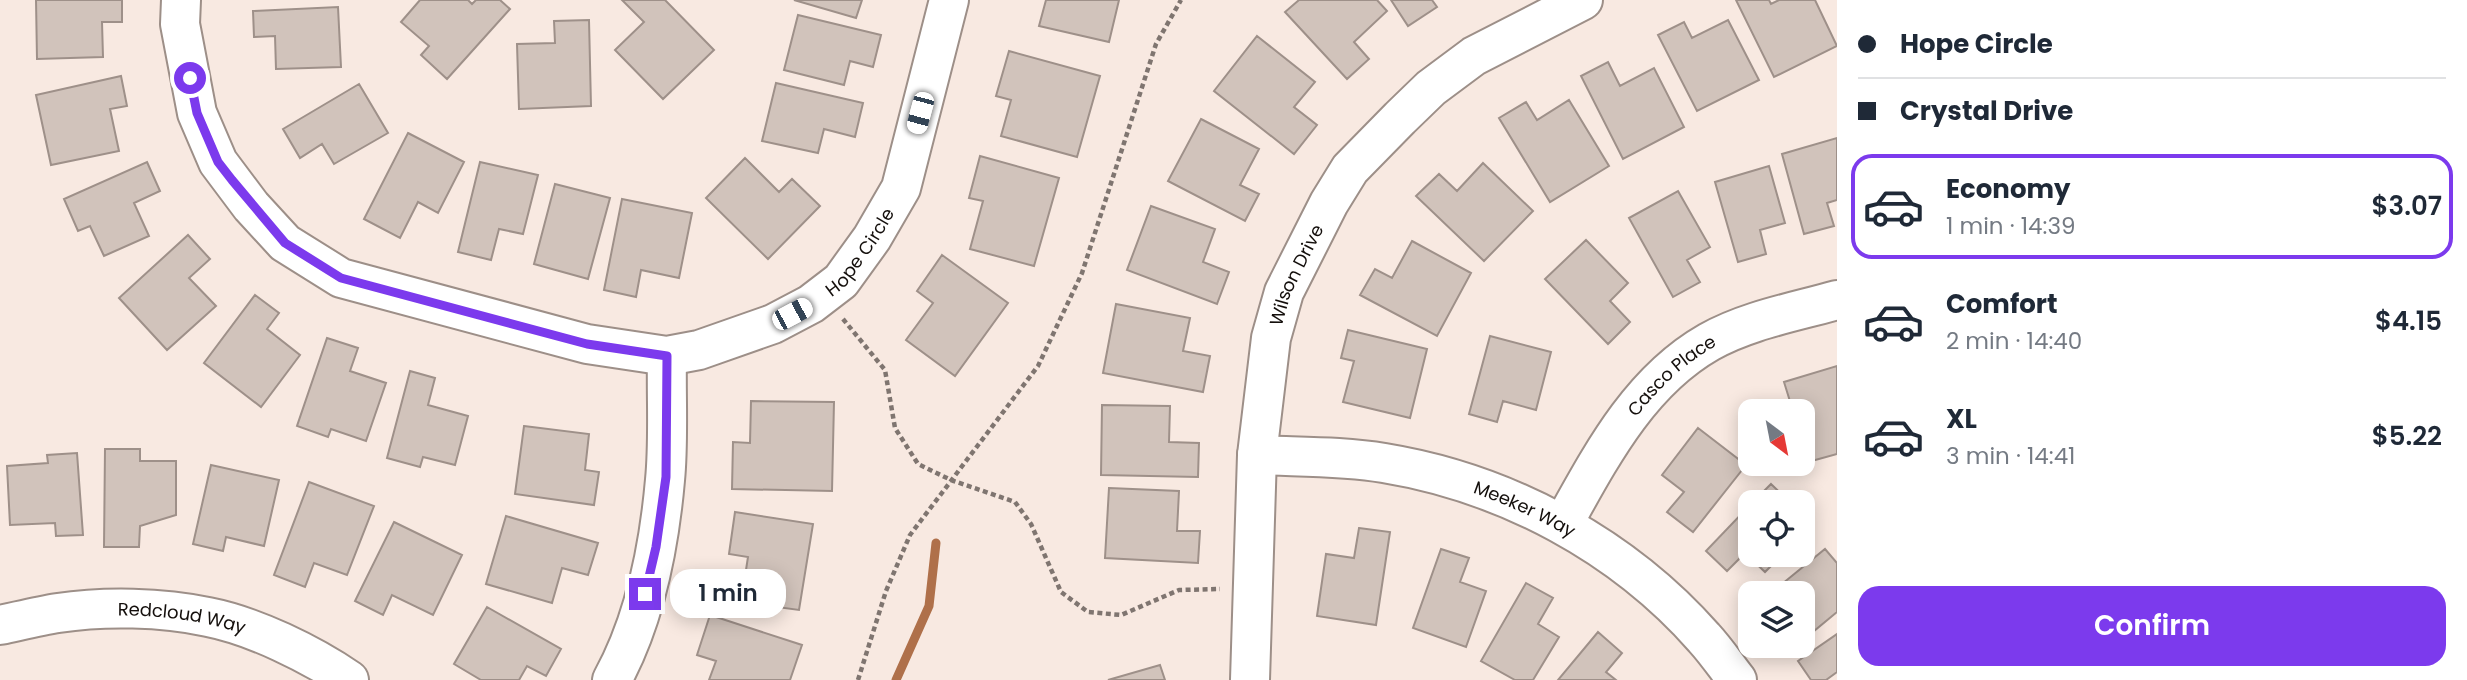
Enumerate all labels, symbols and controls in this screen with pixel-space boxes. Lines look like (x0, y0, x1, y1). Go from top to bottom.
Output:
text: Hope Circle (1900, 26, 2053, 62)
route start (174, 62, 206, 94)
car (905, 90, 936, 136)
text: Crystal Drive (1900, 93, 2073, 129)
text: Economy (1946, 171, 2070, 207)
icon: car (1862, 175, 1925, 238)
text: $3.07 (2372, 188, 2442, 224)
street label: Hope Circle (820, 203, 900, 302)
text: 1 min · 14:39 (1946, 210, 2076, 242)
street label: Wilson Drive (1263, 220, 1329, 328)
text: Comfort (1946, 286, 2058, 322)
icon: car (1862, 290, 1925, 353)
car (769, 295, 816, 333)
text: $4.15 (2375, 303, 2442, 339)
text: 2 min · 14:40 (1946, 325, 2082, 357)
street label: Casco Place (1621, 328, 1720, 421)
north arrow (1738, 399, 1815, 476)
map controls (1738, 399, 1815, 658)
text: XL (1946, 401, 1977, 437)
icon: car (1862, 405, 1925, 468)
text: $5.22 (2372, 418, 2442, 454)
text: 3 min · 14:41 (1946, 440, 2075, 472)
street label: Meeker Way (1471, 474, 1581, 543)
button: locate (1738, 490, 1815, 567)
callout: 1 min (670, 570, 785, 618)
text: 1 min (698, 577, 758, 609)
route end (629, 578, 661, 610)
button: layers (1738, 581, 1815, 658)
button: Confirm (1858, 586, 2446, 666)
street label: Redcloud Way (118, 596, 249, 639)

